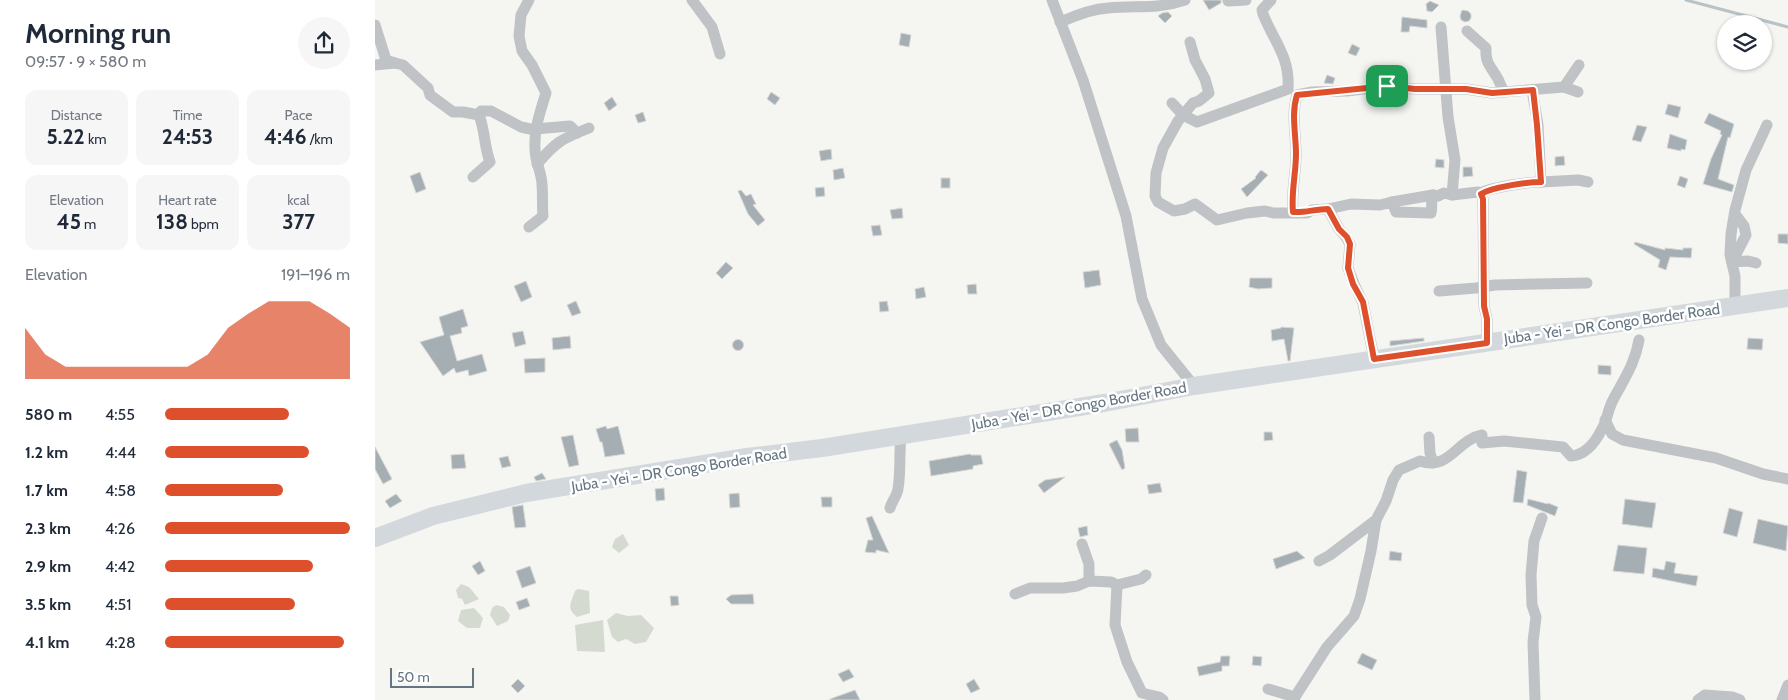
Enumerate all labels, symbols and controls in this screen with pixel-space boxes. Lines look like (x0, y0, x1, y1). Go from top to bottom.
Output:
map controls (1717, 15, 1772, 70)
button: layers (1717, 15, 1772, 70)
text: Morning run (25, 16, 171, 50)
button: share (298, 17, 350, 69)
text: 09:57 · 9 × 580 m (25, 52, 146, 71)
pin (1366, 65, 1408, 107)
icon: arrive (1373, 72, 1401, 100)
text: Distance (51, 106, 102, 124)
text: Time (173, 106, 202, 124)
text: Pace (285, 106, 312, 124)
text: 5.22 (47, 124, 85, 149)
text: 24:53 (162, 124, 213, 149)
text: 4:46 (264, 124, 307, 149)
text: km (85, 130, 106, 148)
text: /km (307, 130, 333, 148)
text: Elevation (49, 191, 104, 209)
text: Heart rate (158, 191, 217, 209)
text: kcal (287, 191, 310, 209)
text: 45 (57, 209, 81, 234)
text: 138 (156, 209, 188, 234)
text: 377 (282, 209, 315, 234)
text: m (81, 215, 96, 233)
text: bpm (188, 215, 219, 233)
text: Elevation (25, 265, 88, 284)
text: 191–196 m (281, 265, 350, 284)
street label: Juba - Yei - DR Congo Border Road (1502, 300, 1721, 348)
street label: Juba - Yei - DR Congo Border Road (969, 378, 1188, 434)
text: 580 m (25, 405, 72, 424)
text: 4:55 (105, 405, 135, 424)
text: 1.2 km (25, 443, 68, 462)
text: 4:44 (105, 443, 136, 462)
street label: Juba - Yei - DR Congo Border Road (569, 444, 788, 496)
text: 1.7 km (25, 481, 68, 500)
text: 4:58 (105, 481, 136, 500)
text: 2.3 km (25, 519, 71, 538)
text: 4:26 (105, 519, 135, 538)
text: 2.9 km (25, 557, 71, 576)
text: 4:42 (105, 557, 135, 576)
text: 3.5 km (25, 595, 71, 614)
text: 4:51 (105, 595, 131, 614)
text: 4.1 km (25, 633, 69, 652)
text: 4:28 (105, 633, 136, 652)
scale bar (390, 665, 474, 688)
text: 50 m (397, 668, 430, 686)

